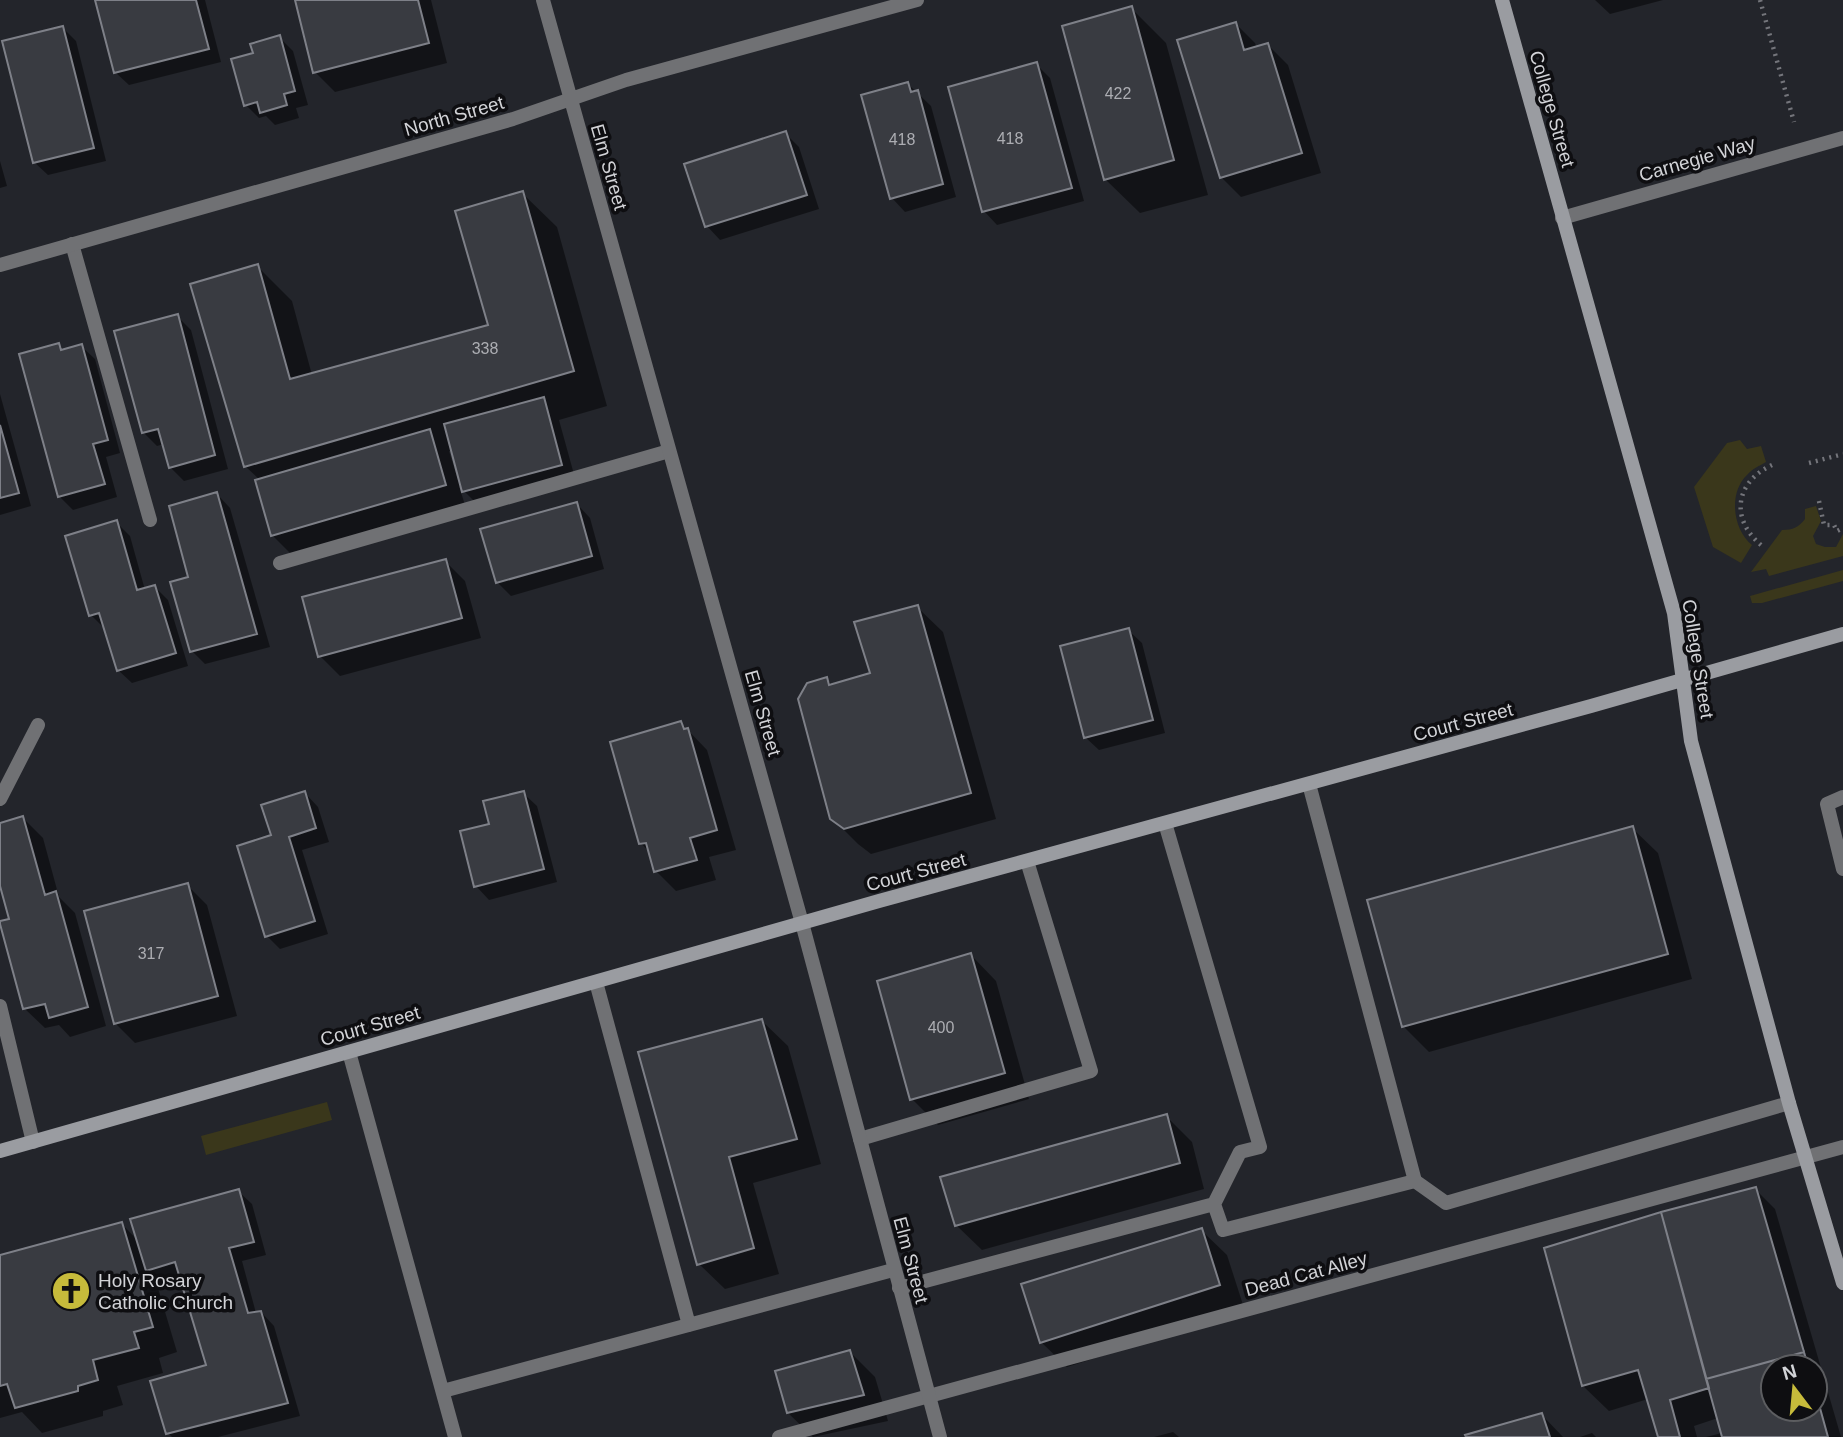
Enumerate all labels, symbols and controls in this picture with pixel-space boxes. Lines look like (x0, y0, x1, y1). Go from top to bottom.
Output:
street label: College Street (1525, 48, 1579, 170)
house number: 422 (1105, 85, 1131, 102)
street label: North Street (402, 92, 507, 140)
street label: Elm Street (587, 121, 632, 213)
house number: 418 (997, 130, 1023, 147)
house number: 418 (889, 131, 915, 148)
street label: Carnegie Way (1637, 132, 1758, 186)
house number: 338 (472, 340, 498, 357)
street label: College Street (1678, 598, 1718, 721)
street label: Elm Street (741, 667, 786, 759)
street label: Court Street (1411, 698, 1516, 745)
street label: Court Street (864, 848, 969, 895)
house number: 317 (138, 945, 164, 962)
street label: Court Street (318, 1002, 423, 1050)
house number: 400 (928, 1019, 954, 1036)
street label: Elm Street (889, 1214, 933, 1306)
street label: Dead Cat Alley (1243, 1247, 1370, 1300)
church icon: Holy Rosary Catholic Church (50, 1270, 92, 1312)
place label: Holy Rosary Catholic Church (98, 1270, 233, 1313)
north arrow (1759, 1353, 1829, 1423)
text: N (1780, 1360, 1799, 1384)

